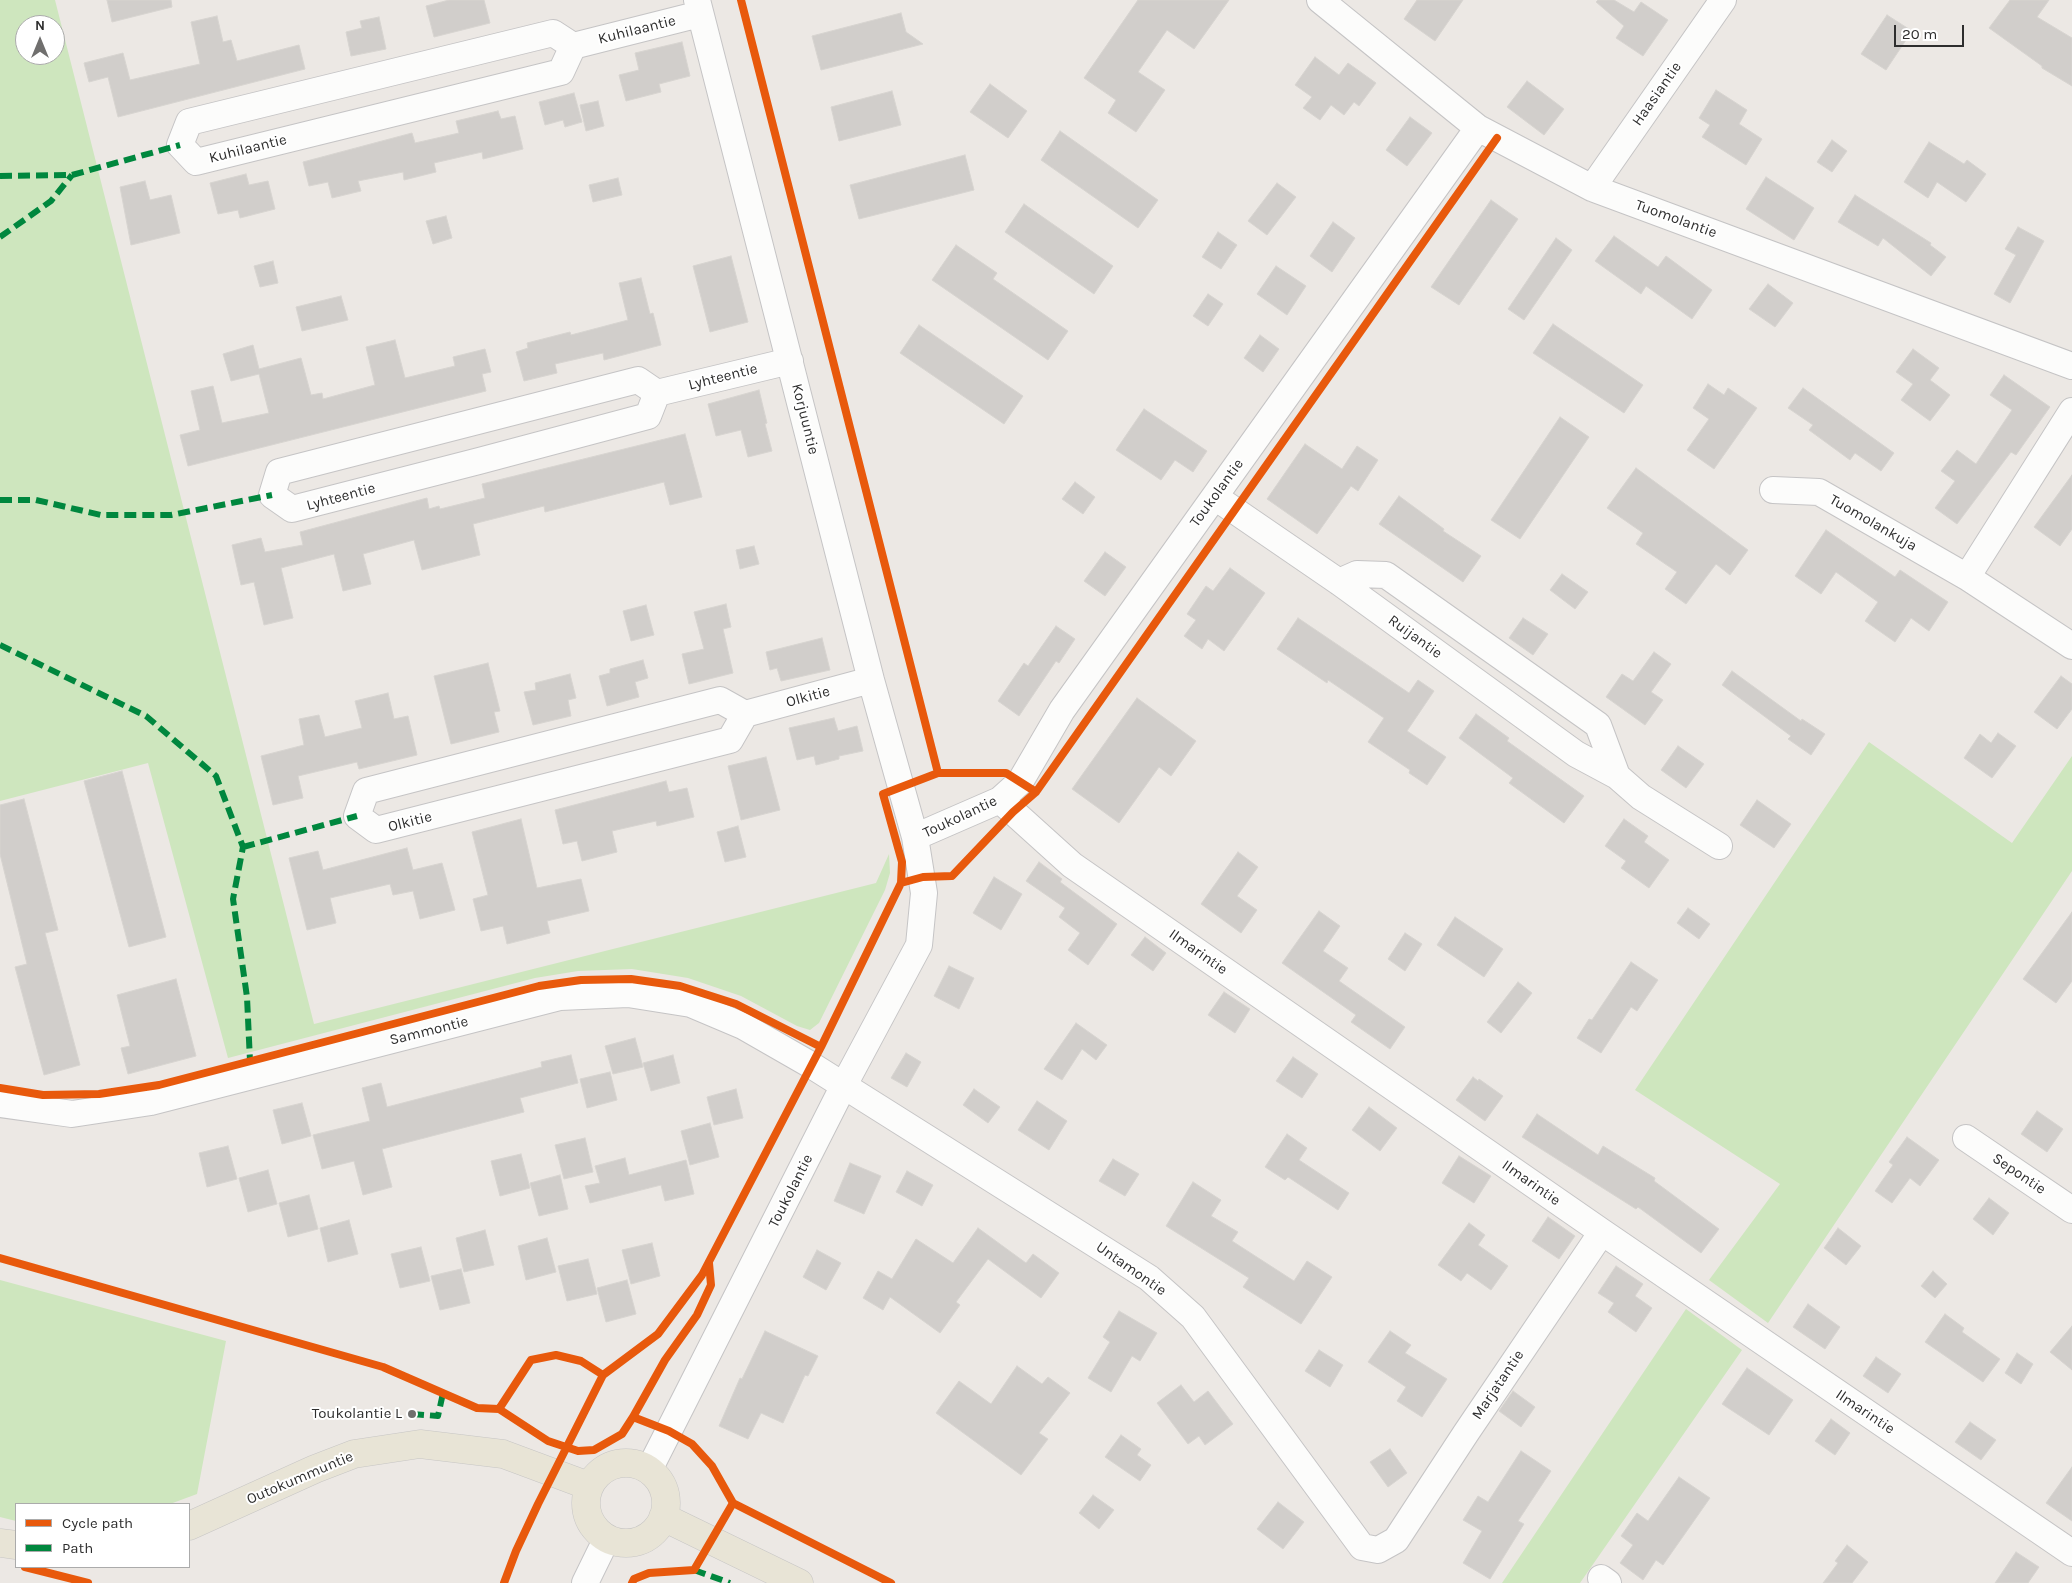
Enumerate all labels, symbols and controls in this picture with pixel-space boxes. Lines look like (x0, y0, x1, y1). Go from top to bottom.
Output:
street label: Kuhilaantie (596, 12, 678, 48)
north arrow (15, 15, 65, 65)
scale bar (1897, 15, 1967, 47)
text: N (35, 17, 45, 34)
text: 20 m (1902, 25, 1937, 43)
street label: Haasiantie (1628, 59, 1686, 129)
street label: Kuhilaantie (207, 131, 289, 167)
street label: Tuomolantie (1633, 196, 1719, 242)
street label: Lyhteentie (687, 360, 759, 394)
street label: Korjuuntie (788, 382, 822, 456)
street label: Toukolantie (1186, 456, 1248, 530)
street label: Lyhteentie (305, 479, 377, 515)
street label: Tuomolankuja (1826, 491, 1920, 555)
street label: Ruijantie (1384, 611, 1446, 663)
street label: Olkitie (784, 683, 832, 711)
street label: Toukolantie (920, 792, 1000, 842)
street label: Olkitie (386, 808, 434, 836)
street label: Ilmarintie (1165, 925, 1231, 979)
street label: Sammontie (388, 1013, 470, 1049)
street label: Sepontie (1989, 1150, 2049, 1198)
street label: Toukolantie (765, 1151, 817, 1231)
street label: Ilmarintie (1498, 1156, 1564, 1210)
street label: Untamontie (1092, 1238, 1170, 1300)
street label: Marjatantie (1468, 1347, 1528, 1423)
street label: Ilmarintie (1832, 1386, 1898, 1438)
place label: Toukolantie L (312, 1405, 402, 1423)
marker: Toukolantie L (406, 1408, 418, 1420)
street label: Outokummuntie (244, 1447, 356, 1509)
legend (15, 1503, 190, 1568)
text: Cycle path (62, 1514, 133, 1532)
text: Path (62, 1539, 93, 1557)

